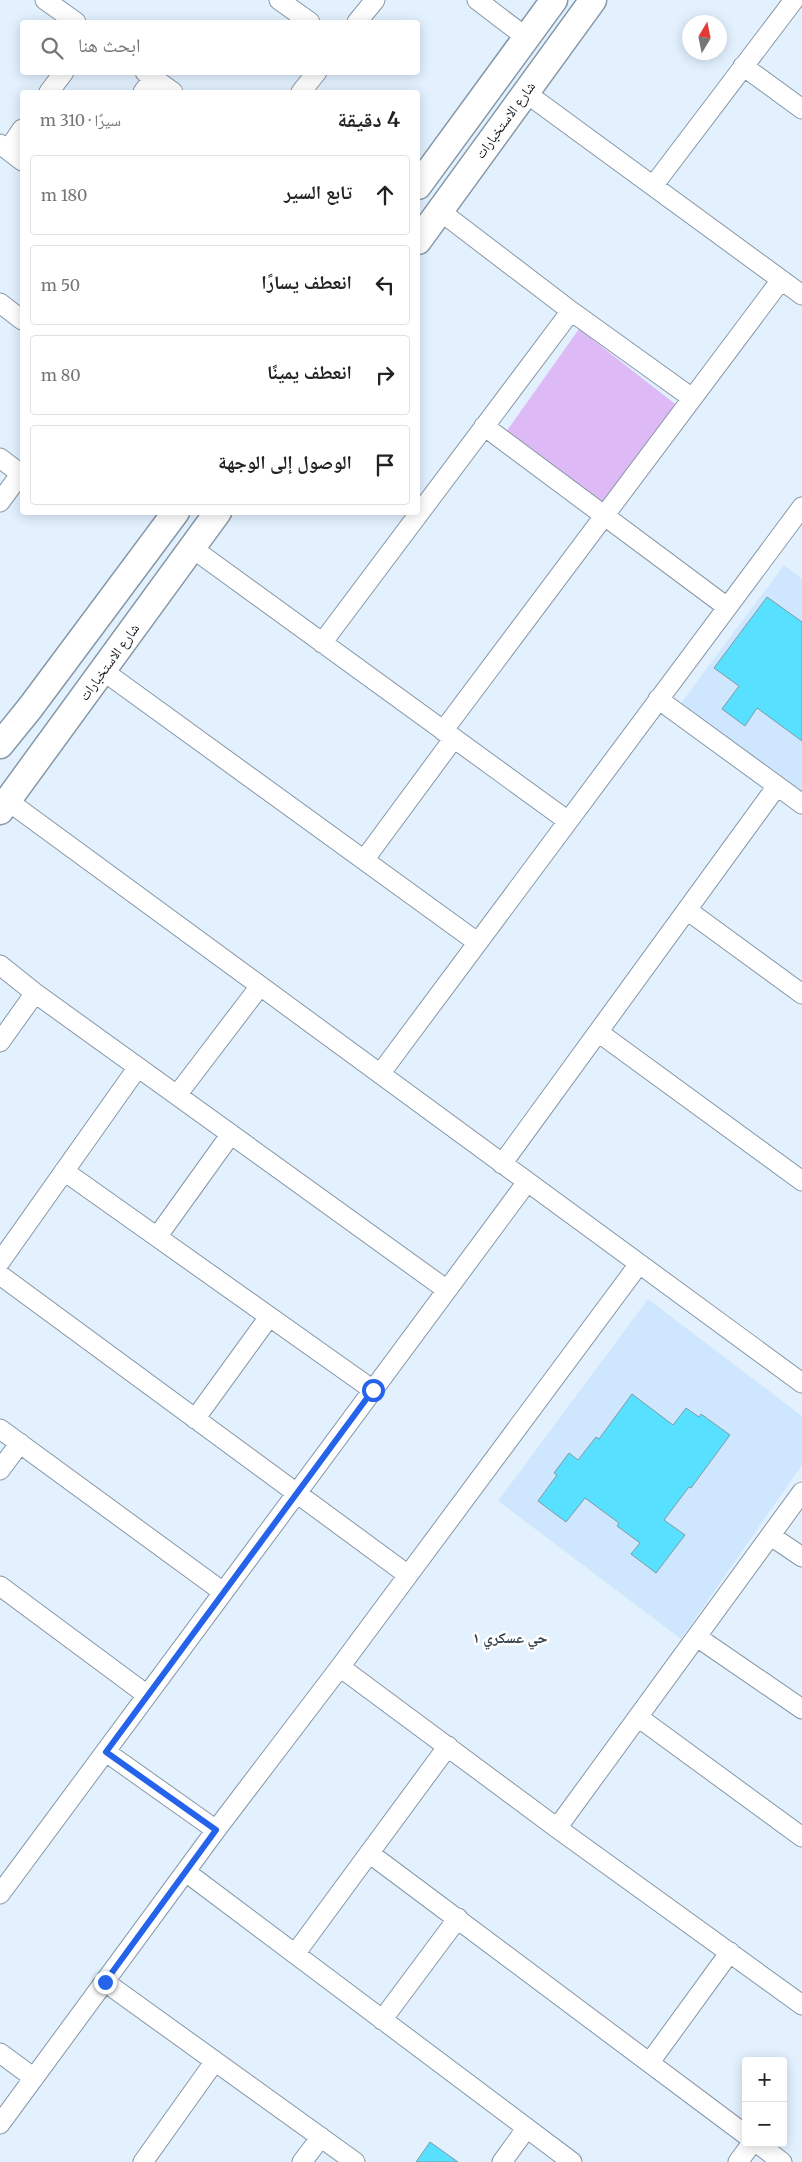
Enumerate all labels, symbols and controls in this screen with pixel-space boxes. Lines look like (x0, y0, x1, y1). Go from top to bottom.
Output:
north arrow (682, 15, 727, 60)
search box (20, 20, 420, 75)
text: ابحث هنا (78, 33, 140, 57)
icon: search (38, 34, 66, 62)
street label: شارع الاستخبارات (471, 78, 540, 163)
text: 4 دقيقة (338, 106, 400, 133)
text: سيرًا · 310 m (40, 110, 121, 130)
text: تابع السير (284, 180, 352, 204)
icon: ahead (371, 181, 399, 209)
text: 180 m (41, 185, 87, 205)
text: انعطف يسارًا (261, 270, 352, 294)
icon: left (371, 271, 399, 299)
text: 50 m (41, 275, 80, 295)
text: انعطف يمينًا (267, 360, 352, 384)
icon: right (371, 361, 399, 389)
text: 80 m (41, 365, 81, 385)
text: الوصول إلى الوجهة (218, 450, 352, 474)
icon: arrive (371, 451, 399, 479)
street label: شارع الاستخبارات (75, 620, 144, 705)
route start (362, 1379, 385, 1402)
district label: حي عسكري ١ (472, 1628, 548, 1650)
route end (94, 1971, 117, 1994)
map controls (742, 2057, 787, 2147)
button: + (742, 2057, 787, 2102)
button: − (742, 2102, 787, 2147)

